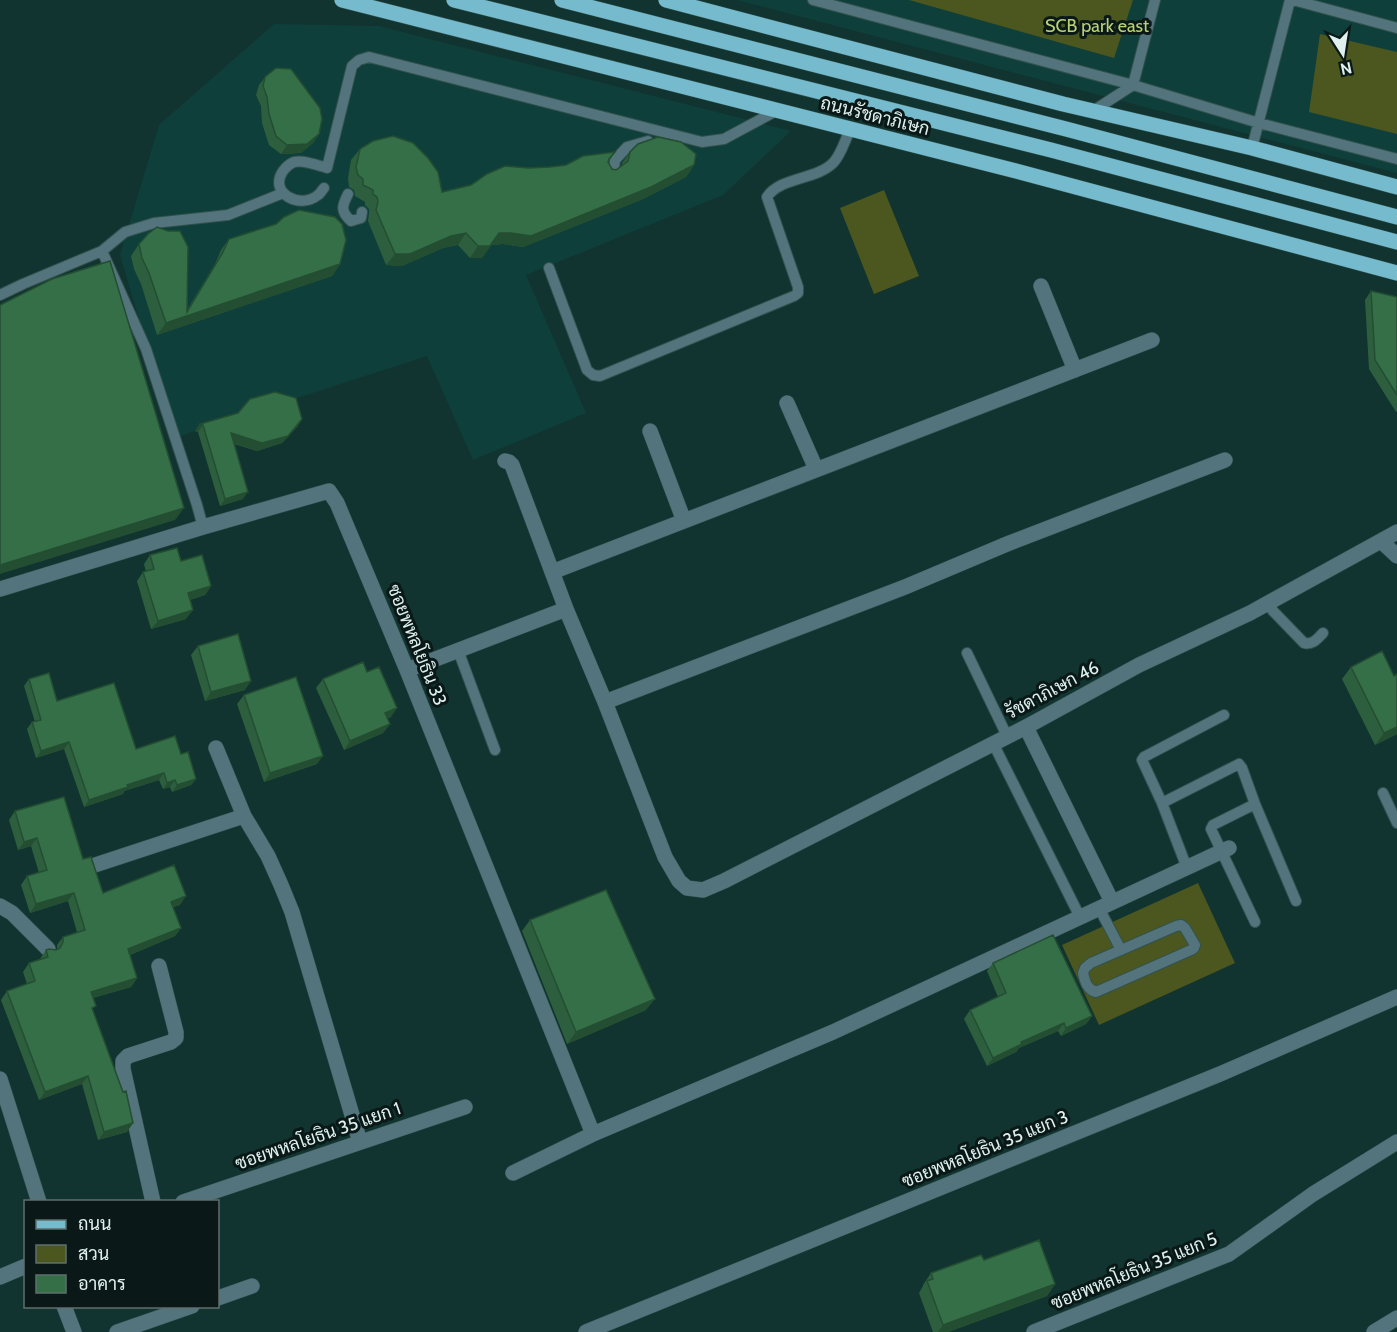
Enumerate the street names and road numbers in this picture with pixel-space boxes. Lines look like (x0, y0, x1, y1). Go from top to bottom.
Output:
street label: ถนนรัชดาภิเษก (818, 92, 932, 140)
street label: ซอยพหลโยธิน 33 (383, 580, 453, 709)
street label: รัชดาภิเษก 46 (1001, 656, 1103, 724)
street label: ซอยพหลโยธิน 35 แยก 1 (232, 1095, 404, 1175)
street label: ซอยพหลโยธิน 35 แยก 3 (898, 1104, 1071, 1192)
street label: ซอยพหลโยธิน 35 แยก 5 (1047, 1226, 1220, 1314)

